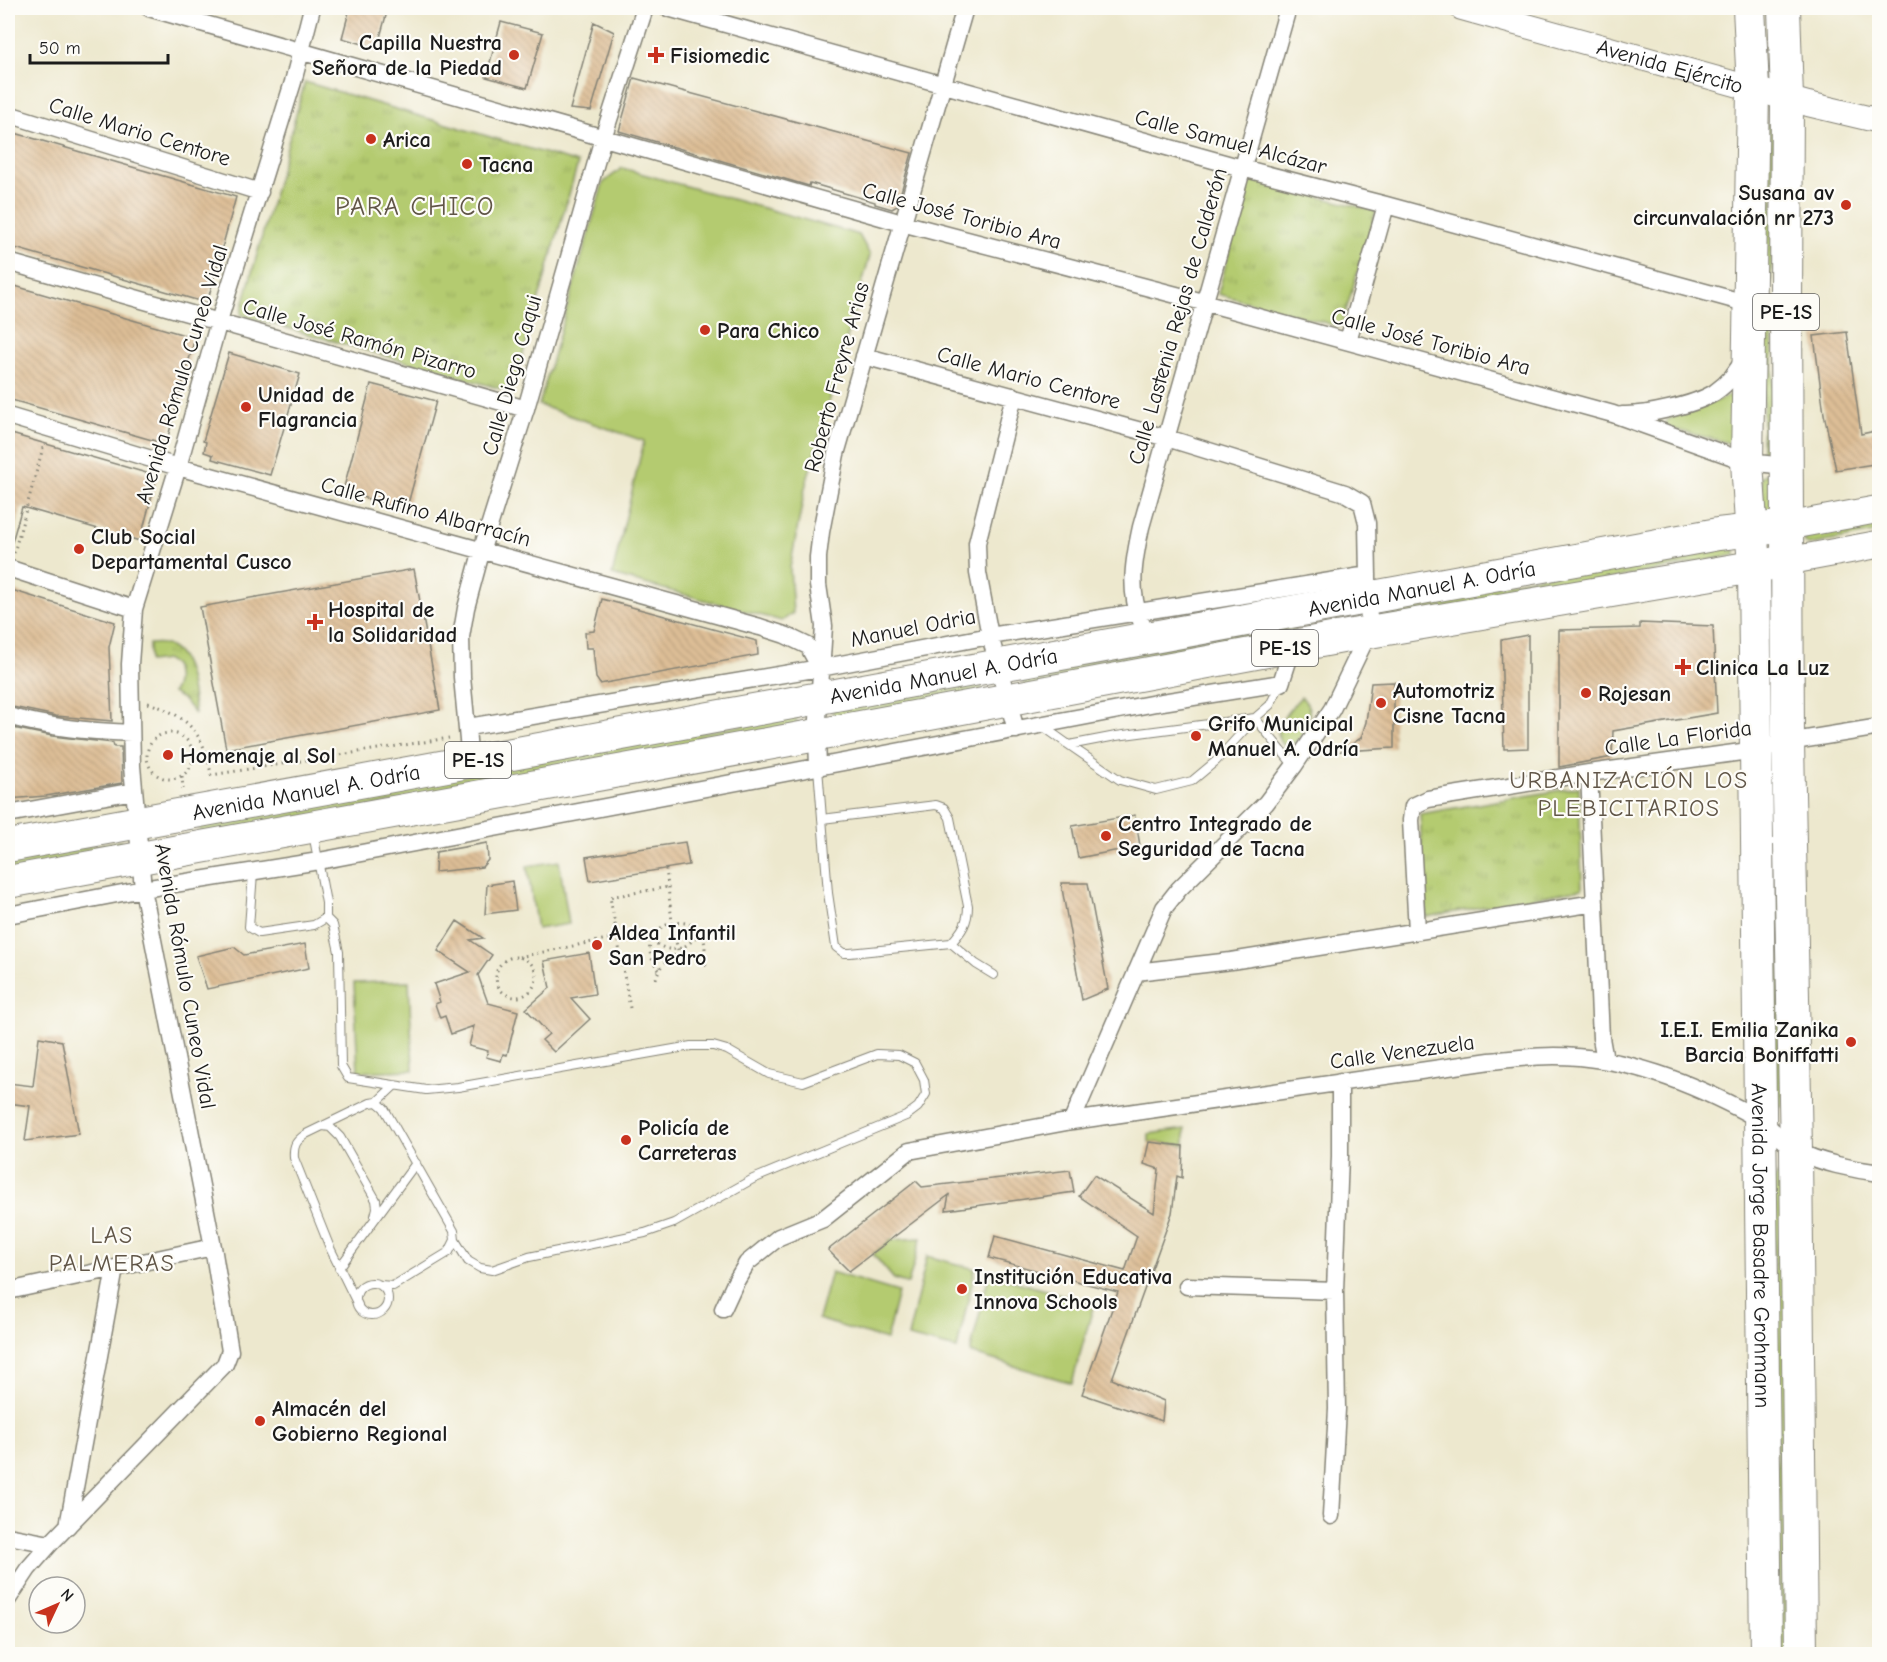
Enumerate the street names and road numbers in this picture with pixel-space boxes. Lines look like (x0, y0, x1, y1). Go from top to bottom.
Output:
street label: Avenida Ejército (1594, 34, 1746, 99)
street label: Calle Mario Centore (46, 92, 234, 172)
street label: Calle Samuel Alcázar (1132, 104, 1330, 180)
street label: Calle Lastenia Rejas de Calderón (1123, 165, 1233, 468)
street label: Calle José Toribio Ara (859, 177, 1064, 255)
street label: Avenida Rómulo Cuneo Vidal (130, 242, 234, 507)
street label: Roberto Freyre Arias (799, 279, 875, 475)
street label: Calle Diego Caqui (477, 292, 547, 459)
street label: Calle José Ramón Pizarro (240, 293, 480, 385)
road number: PE-1S (1753, 294, 1819, 330)
street label: Calle José Toribio Ara (1328, 303, 1533, 381)
street label: Calle Mario Centore (934, 341, 1123, 415)
street label: Calle Rufino Albarracín (318, 471, 534, 553)
street label: Avenida Manuel A. Odría (1306, 556, 1538, 623)
street label: Manuel Odria (848, 603, 978, 653)
road number: PE-1S (1252, 630, 1318, 666)
street label: Avenida Manuel A. Odría (828, 643, 1060, 710)
street label: Calle La Florida (1603, 715, 1753, 761)
road number: PE-1S (445, 742, 511, 778)
street label: Avenida Manuel A. Odría (190, 759, 422, 826)
street label: Avenida Rómulo Cuneo Vidal (149, 841, 221, 1111)
street label: Calle Venezuela (1328, 1029, 1476, 1075)
street label: Avenida Jorge Basadre Grohmann (1746, 1083, 1775, 1408)

